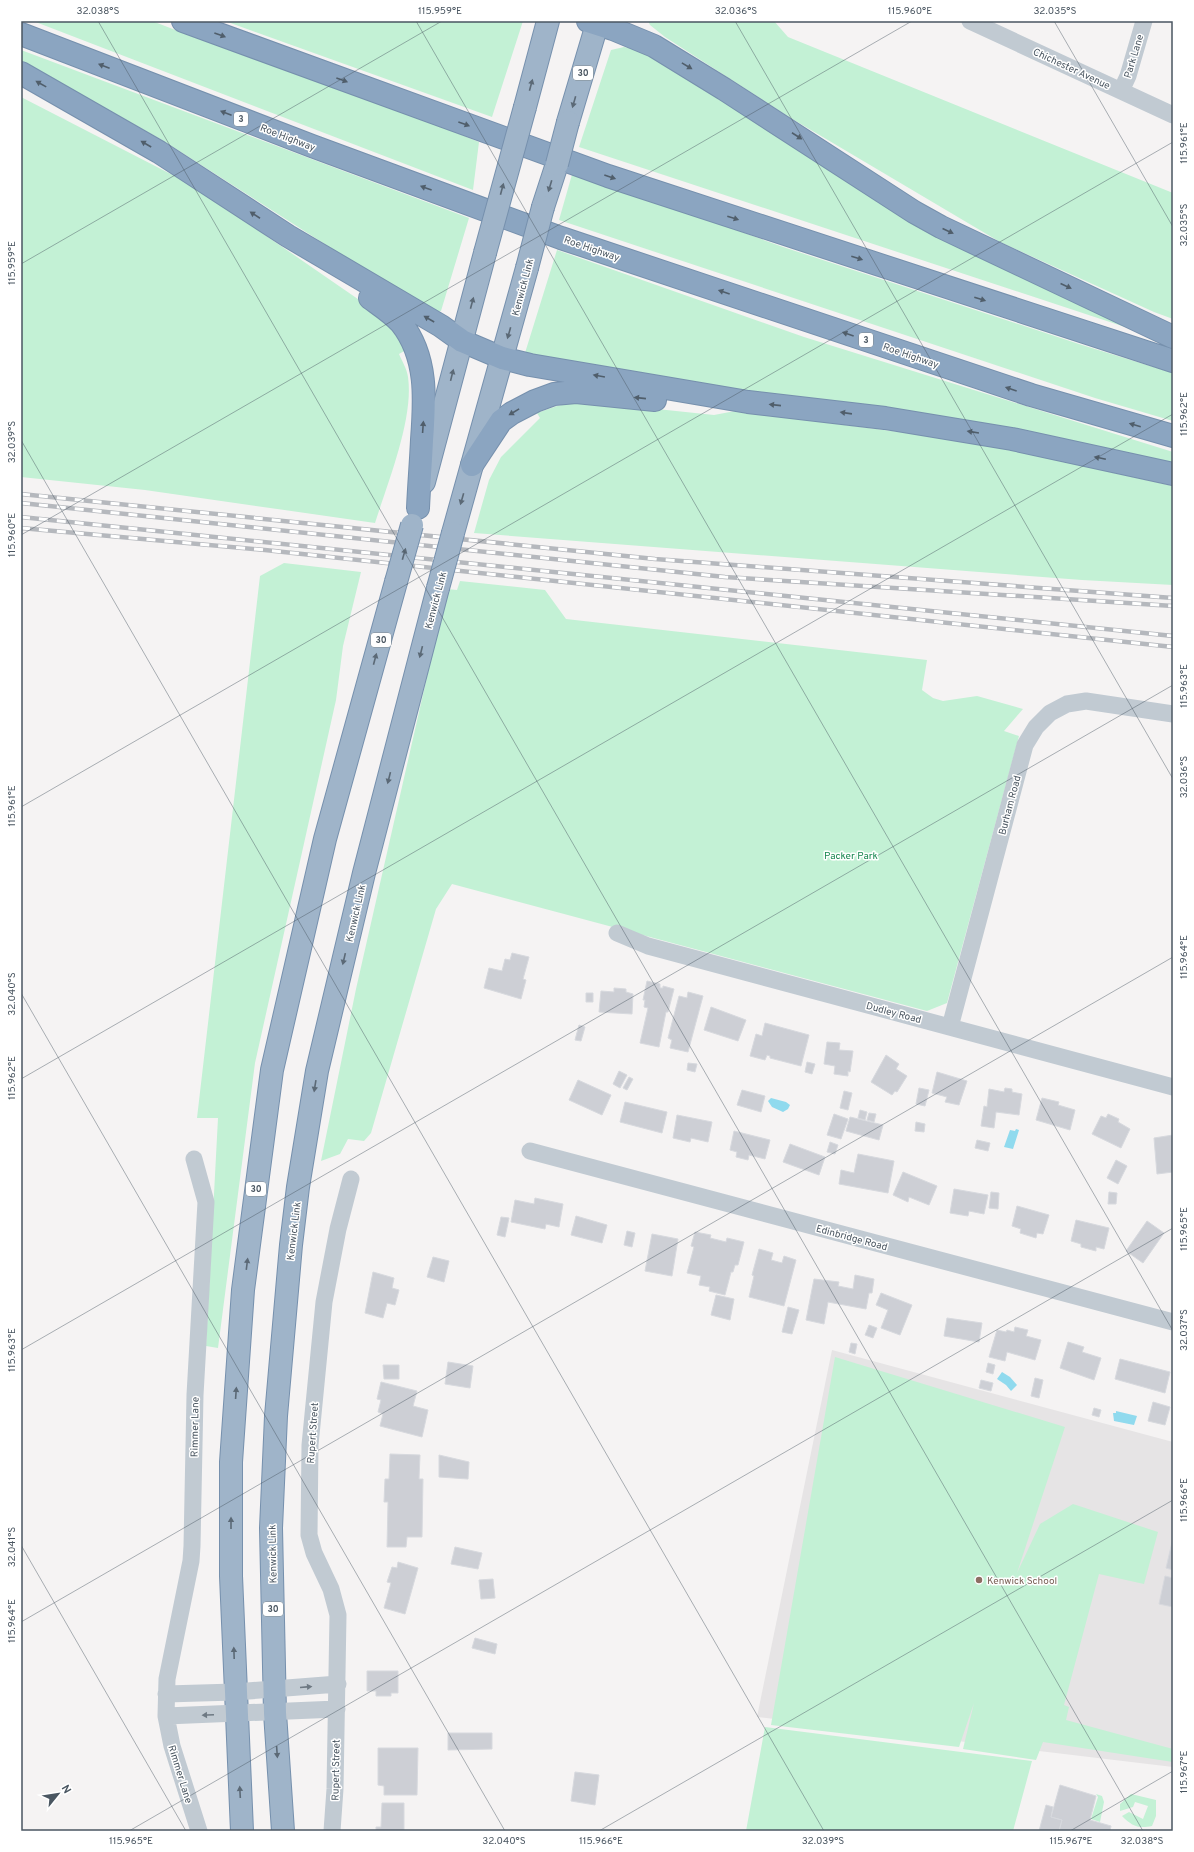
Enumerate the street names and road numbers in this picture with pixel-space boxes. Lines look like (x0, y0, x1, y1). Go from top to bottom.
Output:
street label: Park Lane (1122, 33, 1147, 80)
street label: Chichester Avenue (1031, 46, 1112, 93)
road number: 30 (573, 66, 593, 80)
road number: 3 (234, 112, 248, 126)
street label: Roe Highway (258, 122, 317, 155)
street label: Roe Highway (562, 234, 621, 265)
street label: Kenwick Link (510, 257, 537, 317)
road number: 3 (859, 333, 873, 347)
street label: Roe Highway (881, 341, 940, 372)
street label: Kenwick Link (423, 570, 450, 630)
road number: 30 (371, 633, 391, 647)
street label: Burham Road (996, 774, 1025, 837)
street label: Kenwick Link (344, 883, 369, 943)
street label: Dudley Road (865, 1000, 923, 1027)
road number: 30 (246, 1182, 266, 1196)
street label: Kenwick Link (284, 1201, 305, 1261)
street label: Edinbridge Road (814, 1223, 889, 1254)
street label: Rimmer Lane (188, 1397, 203, 1457)
street label: Rupert Street (305, 1402, 322, 1464)
street label: Kenwick Link (266, 1524, 281, 1583)
road number: 30 (263, 1602, 283, 1616)
street label: Rupert Street (329, 1739, 344, 1801)
street label: Rimmer Lane (165, 1744, 195, 1805)

